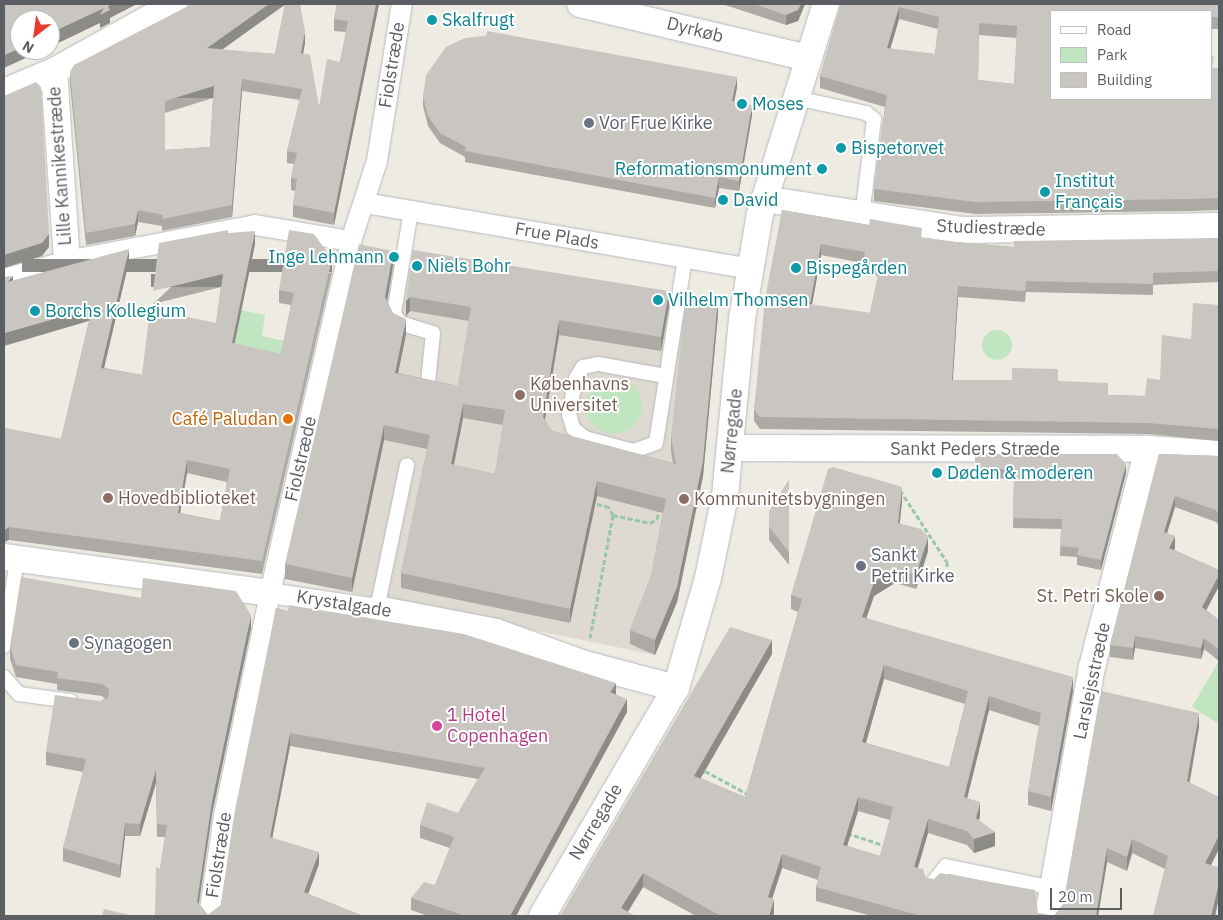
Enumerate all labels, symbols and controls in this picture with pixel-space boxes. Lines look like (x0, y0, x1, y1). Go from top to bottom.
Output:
place label: Skalfrugt (442, 9, 515, 31)
north arrow (10, 10, 60, 60)
legend (1050, 10, 1213, 100)
street label: Dyrkøb (664, 13, 726, 47)
marker: Skalfrugt (426, 14, 438, 26)
street label: Fiolstræde (375, 20, 409, 110)
text: Road (1097, 20, 1132, 39)
text: N (19, 37, 37, 57)
text: Park (1097, 45, 1127, 64)
text: Building (1097, 70, 1152, 89)
street label: Lille Kannikestræde (44, 86, 76, 246)
place label: Moses (752, 93, 804, 115)
marker: Moses (736, 98, 748, 110)
place label: Vor Frue Kirke (599, 112, 713, 134)
marker: Vor Frue Kirke (583, 117, 595, 129)
place label: Bispetorvet (851, 137, 944, 159)
marker: Bispetorvet (835, 142, 847, 154)
place label: Reformationsmonument (615, 158, 812, 180)
marker: Reformationsmonument (816, 163, 828, 175)
place label: Institut Français (1055, 171, 1123, 213)
marker: Institut Français (1039, 186, 1051, 198)
place label: David (733, 189, 778, 211)
marker: David (717, 194, 729, 206)
street label: Studiestræde (936, 215, 1046, 241)
street label: Frue Plads (513, 218, 601, 254)
place label: Inge Lehmann (268, 246, 384, 268)
marker: Inge Lehmann (388, 251, 400, 263)
place label: Niels Bohr (427, 255, 511, 277)
place label: Bispegården (806, 257, 907, 279)
marker: Niels Bohr (411, 260, 423, 272)
marker: Bispegården (790, 262, 802, 274)
place label: Vilhelm Thomsen (668, 289, 809, 311)
marker: Vilhelm Thomsen (652, 294, 664, 306)
place label: Borchs Kollegium (45, 300, 186, 322)
marker: Borchs Kollegium (29, 305, 41, 317)
place label: Københavns Universitet (530, 374, 629, 416)
street label: Nørregade (717, 387, 747, 475)
marker: Københavns Universitet (514, 389, 526, 401)
place label: Café Paludan (172, 408, 278, 430)
marker: Café Paludan (282, 413, 294, 425)
street label: Fiolstræde (281, 414, 321, 504)
street label: Sankt Peders Stræde (890, 438, 1060, 460)
place label: Døden & moderen (947, 462, 1094, 484)
marker: Døden & moderen (931, 467, 943, 479)
place label: Hovedbiblioteket (118, 487, 256, 509)
place label: Kommunitetsbygningen (694, 488, 885, 510)
marker: Hovedbiblioteket (102, 492, 114, 504)
marker: Kommunitetsbygningen (678, 493, 690, 505)
place label: Sankt Petri Kirke (871, 545, 955, 588)
marker: Sankt Petri Kirke (855, 560, 867, 572)
place label: St. Petri Skole (1036, 585, 1149, 607)
street label: Krystalgade (295, 586, 393, 622)
marker: St. Petri Skole (1153, 590, 1165, 602)
street label: Larslejsstræde (1069, 620, 1115, 742)
place label: Synagogen (84, 632, 172, 654)
marker: Synagogen (68, 637, 80, 649)
place label: 1 Hotel Copenhagen (447, 705, 548, 748)
marker: 1 Hotel Copenhagen (431, 720, 443, 732)
street label: Nørregade (565, 780, 627, 864)
street label: Fiolstræde (202, 810, 236, 900)
scale bar (1053, 878, 1126, 910)
text: 20 m (1058, 887, 1093, 906)

